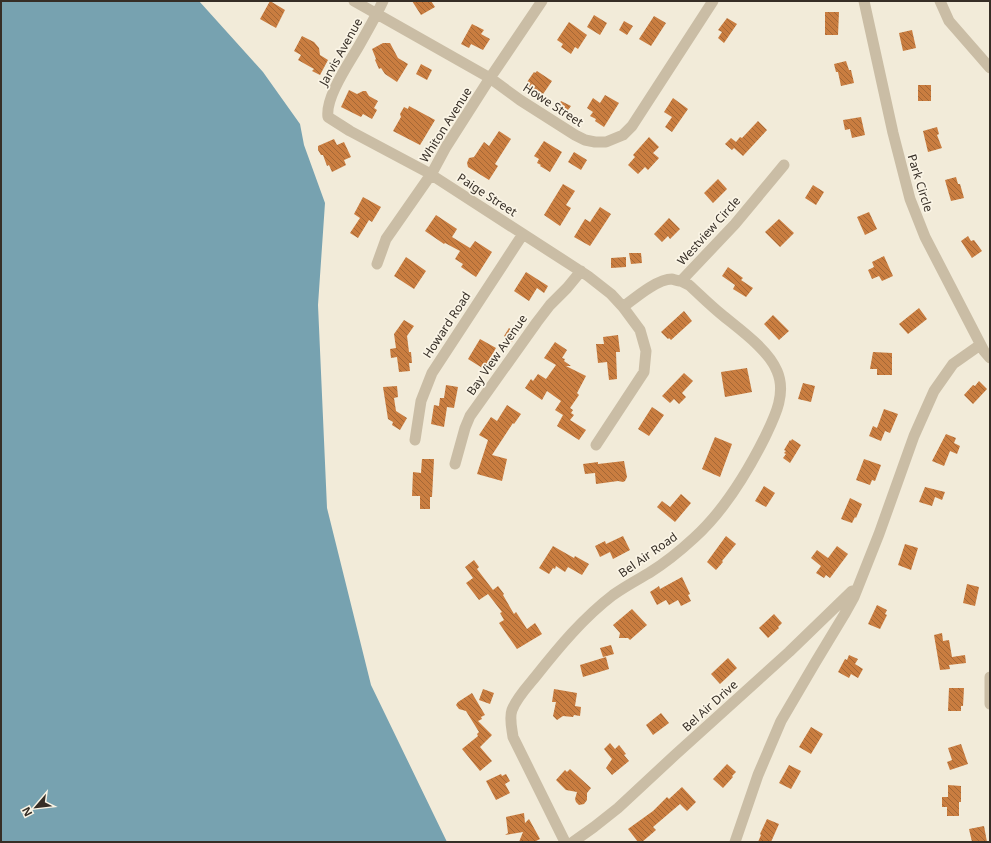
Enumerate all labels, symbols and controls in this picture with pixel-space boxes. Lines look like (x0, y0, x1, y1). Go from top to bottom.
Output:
street label: Jarvis Avenue (314, 15, 366, 90)
street label: Howe Street (520, 79, 587, 131)
street label: Whiton Avenue (416, 84, 476, 166)
street label: Park Circle (904, 152, 937, 214)
street label: Paige Street (454, 169, 521, 221)
street label: Westview Circle (673, 192, 744, 269)
street label: Howard Road (419, 288, 474, 361)
street label: Bay View Avenue (462, 311, 531, 399)
street label: Bel Air Road (615, 528, 681, 581)
street label: Bel Air Drive (678, 676, 741, 735)
north arrow (16, 787, 56, 827)
text: N (18, 804, 35, 819)

